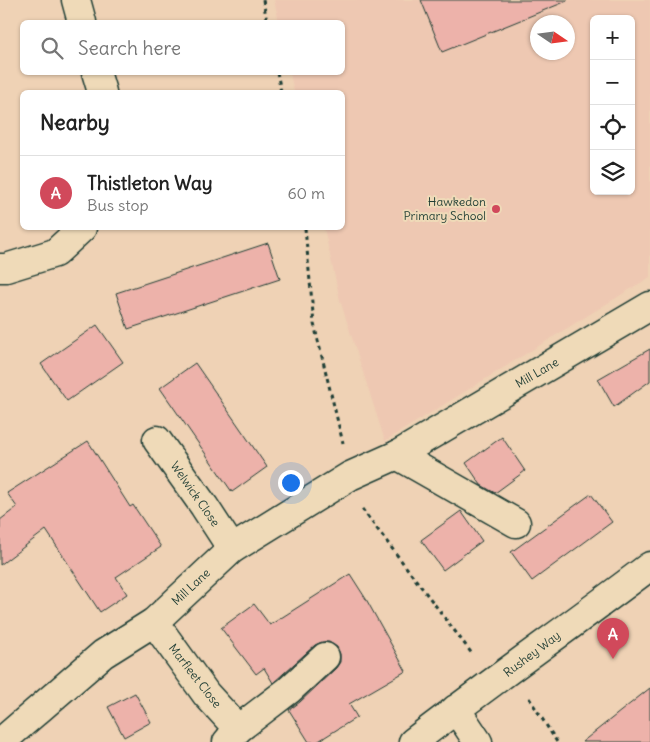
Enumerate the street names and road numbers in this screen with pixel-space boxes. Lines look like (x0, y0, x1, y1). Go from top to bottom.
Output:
street label: Mill Lane (513, 354, 561, 391)
street label: Welwick Close (167, 458, 223, 529)
street label: Mill Lane (168, 565, 213, 608)
street label: Rushey Way (500, 627, 563, 680)
street label: Marfleet Close (166, 641, 225, 711)

